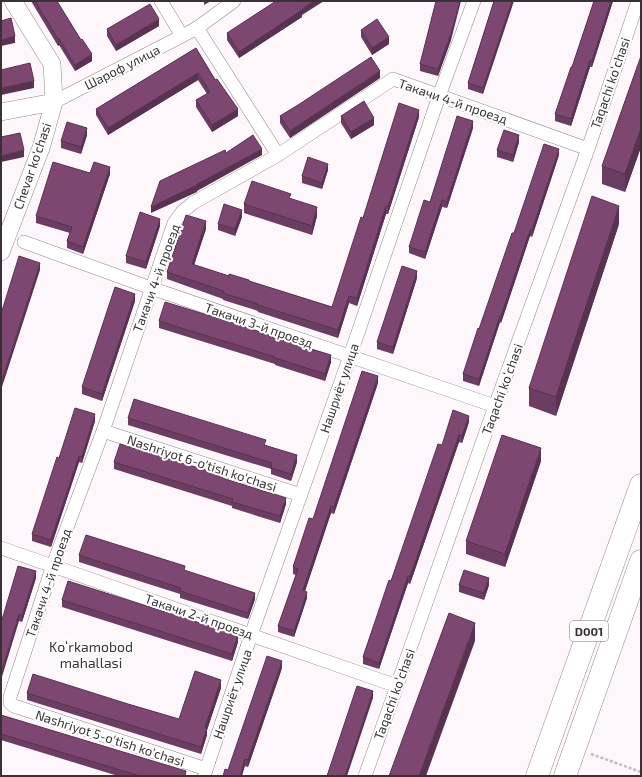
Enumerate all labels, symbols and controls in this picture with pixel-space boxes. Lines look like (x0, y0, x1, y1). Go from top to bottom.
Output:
street label: Taqachi koʻchasi (587, 35, 633, 131)
street label: Шароф улица (81, 41, 163, 93)
street label: Такачи 4-й проезд (396, 75, 510, 127)
street label: Chevar ko'chasi (10, 121, 54, 211)
street label: Такачи 4-й проезд (129, 221, 183, 334)
street label: Такачи 3-й проезд (203, 299, 316, 351)
street label: Нашриёт улица (316, 341, 362, 435)
street label: Taqachi koʻchasi (478, 341, 526, 437)
street label: Nashriyot 6-o'tish ko'chasi (125, 431, 279, 495)
street label: Такачи 4-й проезд (22, 526, 74, 640)
street label: Такачи 2-й проезд (143, 590, 256, 642)
road number: D001 (570, 621, 608, 641)
district label: Koʻrkamobod mahallasi (49, 638, 133, 671)
street label: Taqachi koʻchasi (370, 646, 418, 742)
street label: Нашриёт улица (209, 647, 255, 741)
street label: Nashriyot 5-o'tish ko'chasi (33, 706, 187, 770)

